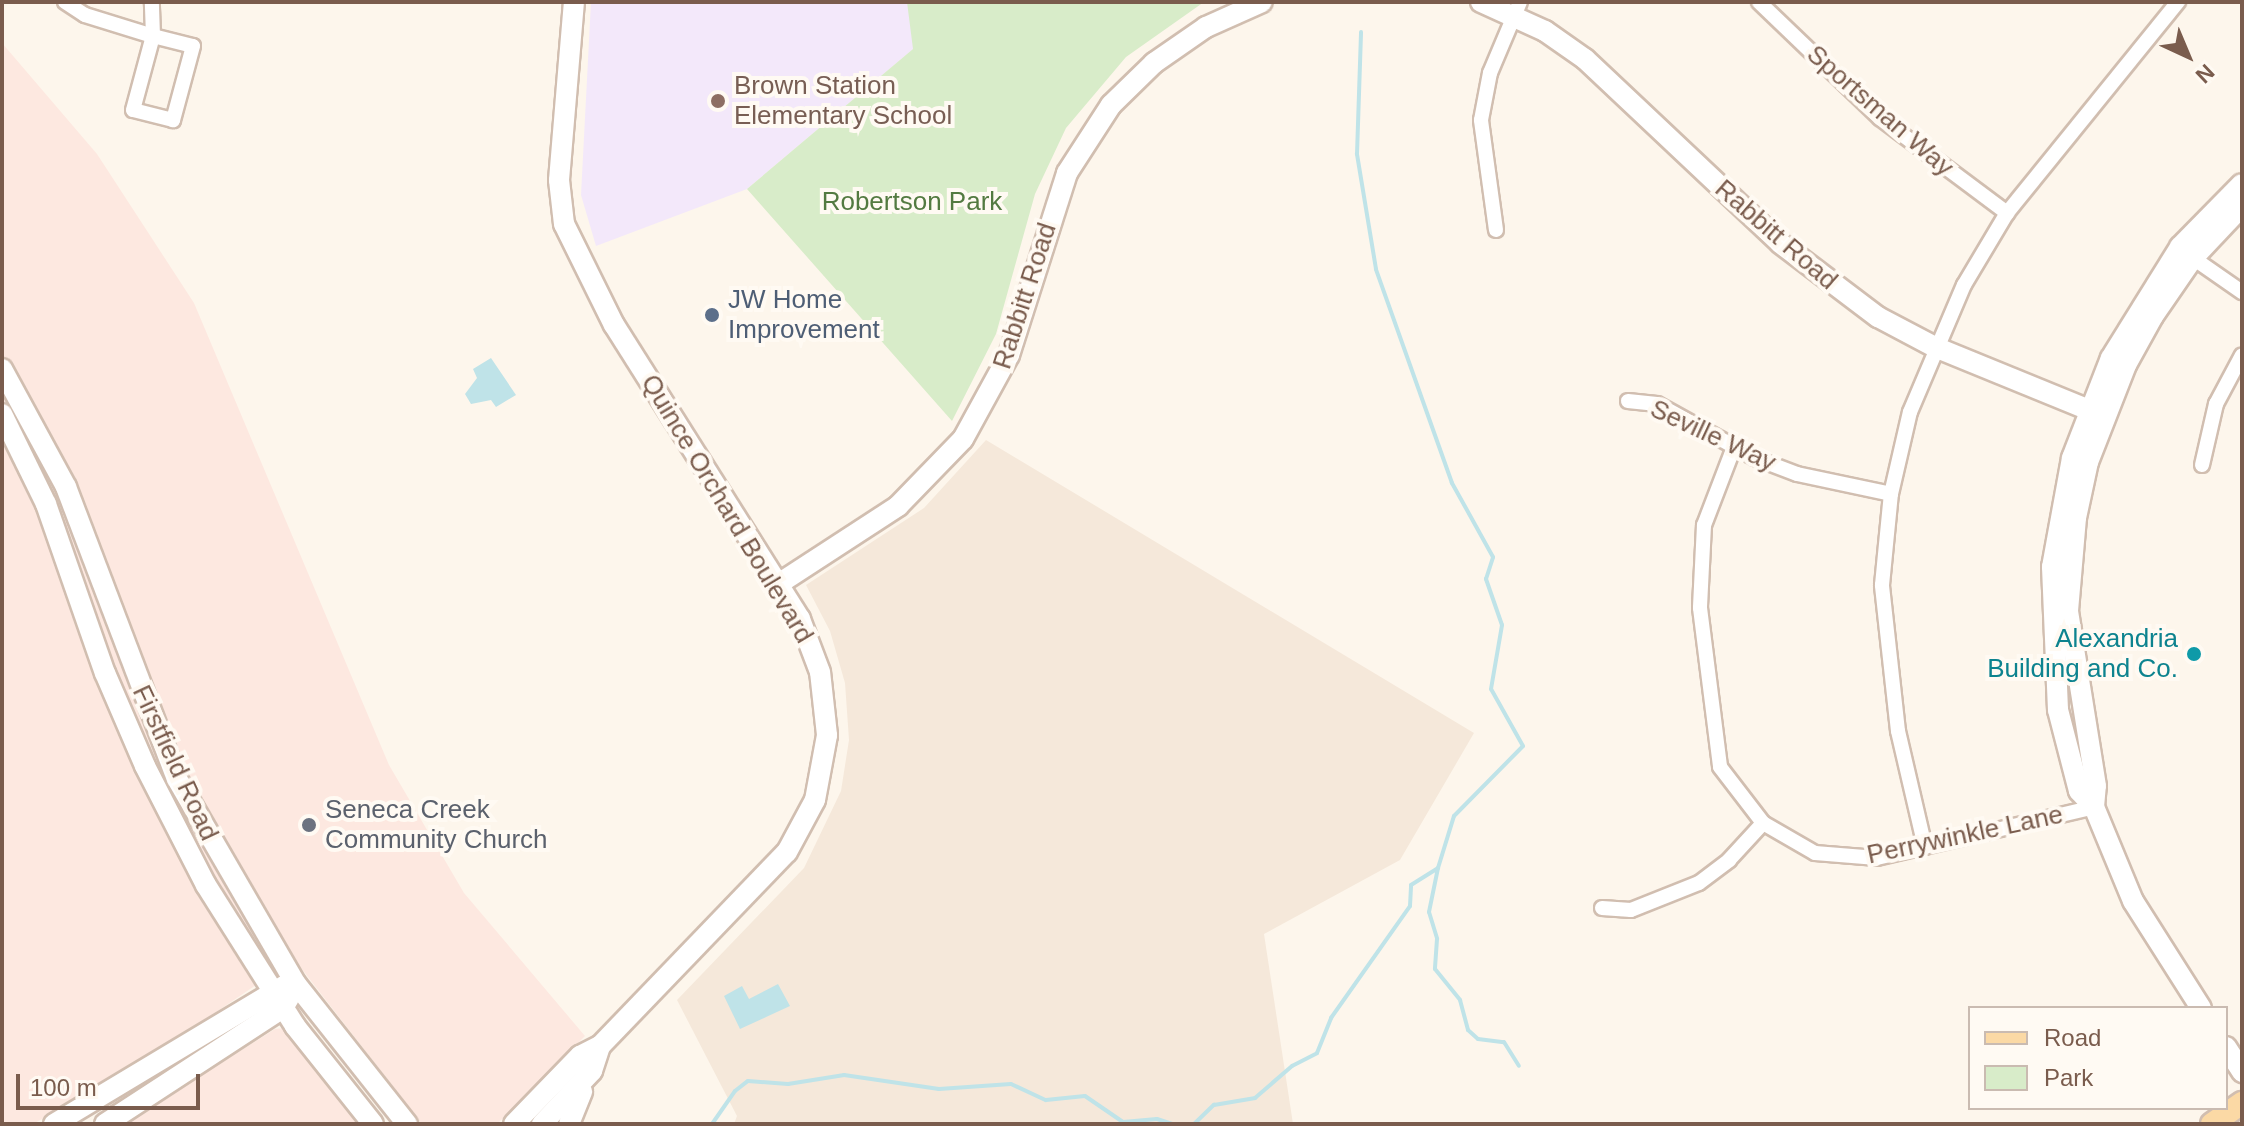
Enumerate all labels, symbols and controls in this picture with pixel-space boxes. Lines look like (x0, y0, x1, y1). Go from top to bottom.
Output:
north arrow (2148, 16, 2228, 96)
street label: Sportsman Way (1800, 39, 1960, 183)
text: N (2191, 59, 2219, 88)
place label: Brown Station Elementary School (734, 70, 952, 132)
marker: Brown Station Elementary School (709, 92, 727, 110)
street label: Rabbitt Road (1708, 173, 1844, 297)
park label: Robertson Park (822, 186, 1002, 218)
street label: Rabbitt Road (987, 219, 1063, 373)
place label: JW Home Improvement (728, 284, 880, 346)
marker: JW Home Improvement (703, 306, 721, 324)
street label: Quince Orchard Boulevard (634, 369, 820, 649)
street label: Seville Way (1645, 393, 1781, 479)
place label: Alexandria Building and Co. (1987, 623, 2178, 684)
marker: Alexandria Building and Co. (2185, 645, 2203, 663)
street label: Firstfield Road (125, 680, 225, 846)
place label: Seneca Creek Community Church (325, 794, 548, 856)
street label: Perrywinkle Lane (1864, 799, 2066, 871)
marker: Seneca Creek Community Church (300, 816, 318, 834)
legend (1968, 1006, 2228, 1110)
text: Road (2044, 1024, 2101, 1051)
scale bar (20, 1058, 204, 1108)
text: Park (2044, 1064, 2093, 1091)
text: 100 m (30, 1074, 97, 1101)

